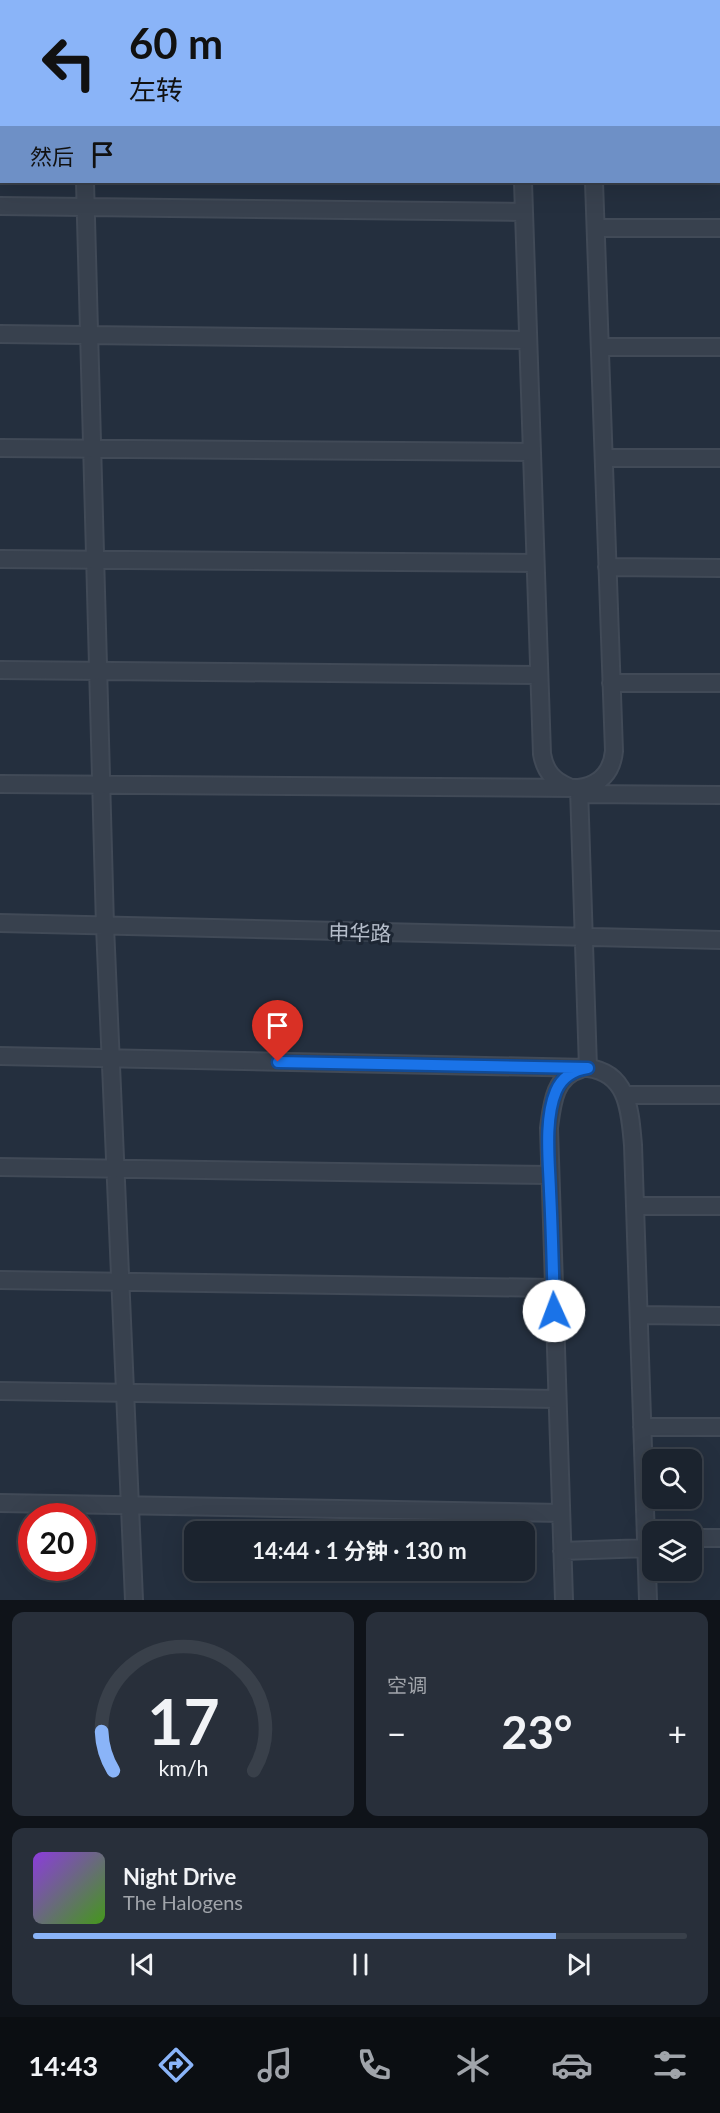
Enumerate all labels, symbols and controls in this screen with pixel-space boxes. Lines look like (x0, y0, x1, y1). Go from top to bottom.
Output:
text: 60 m (129, 18, 223, 68)
icon: left (30, 24, 108, 102)
text: 左转 (129, 73, 183, 106)
icon: arrive (86, 138, 119, 171)
text: 然后 (30, 143, 74, 170)
street label: 申华路 (328, 919, 392, 945)
pin (252, 1000, 303, 1062)
icon: arrive (261, 1009, 294, 1042)
position arrow (522, 1279, 586, 1343)
map controls (642, 1449, 702, 1581)
button: search (642, 1449, 702, 1509)
speed limit sign: 20 (18, 1503, 96, 1581)
button: layers (642, 1521, 702, 1581)
text: 14:44 · 1 分钟 · 130 m (252, 1537, 467, 1564)
text: 空调 (387, 1673, 427, 1697)
text: 17 (147, 1683, 219, 1758)
text: 23° (502, 1705, 572, 1759)
text: − (387, 1713, 406, 1753)
text: + (668, 1713, 687, 1753)
text: km/h (158, 1755, 208, 1781)
text: Night Drive (123, 1863, 236, 1890)
text: The Halogens (123, 1890, 243, 1914)
icon: previous (126, 1948, 159, 1981)
icon: pause (344, 1948, 377, 1981)
icon: next (562, 1948, 595, 1981)
icon: directions (155, 2044, 197, 2086)
icon: music (254, 2044, 296, 2086)
icon: phone (353, 2044, 395, 2086)
icon: climate (452, 2044, 494, 2086)
icon: car (551, 2044, 593, 2086)
icon: filters (649, 2044, 691, 2086)
text: 14:43 (28, 2049, 98, 2082)

